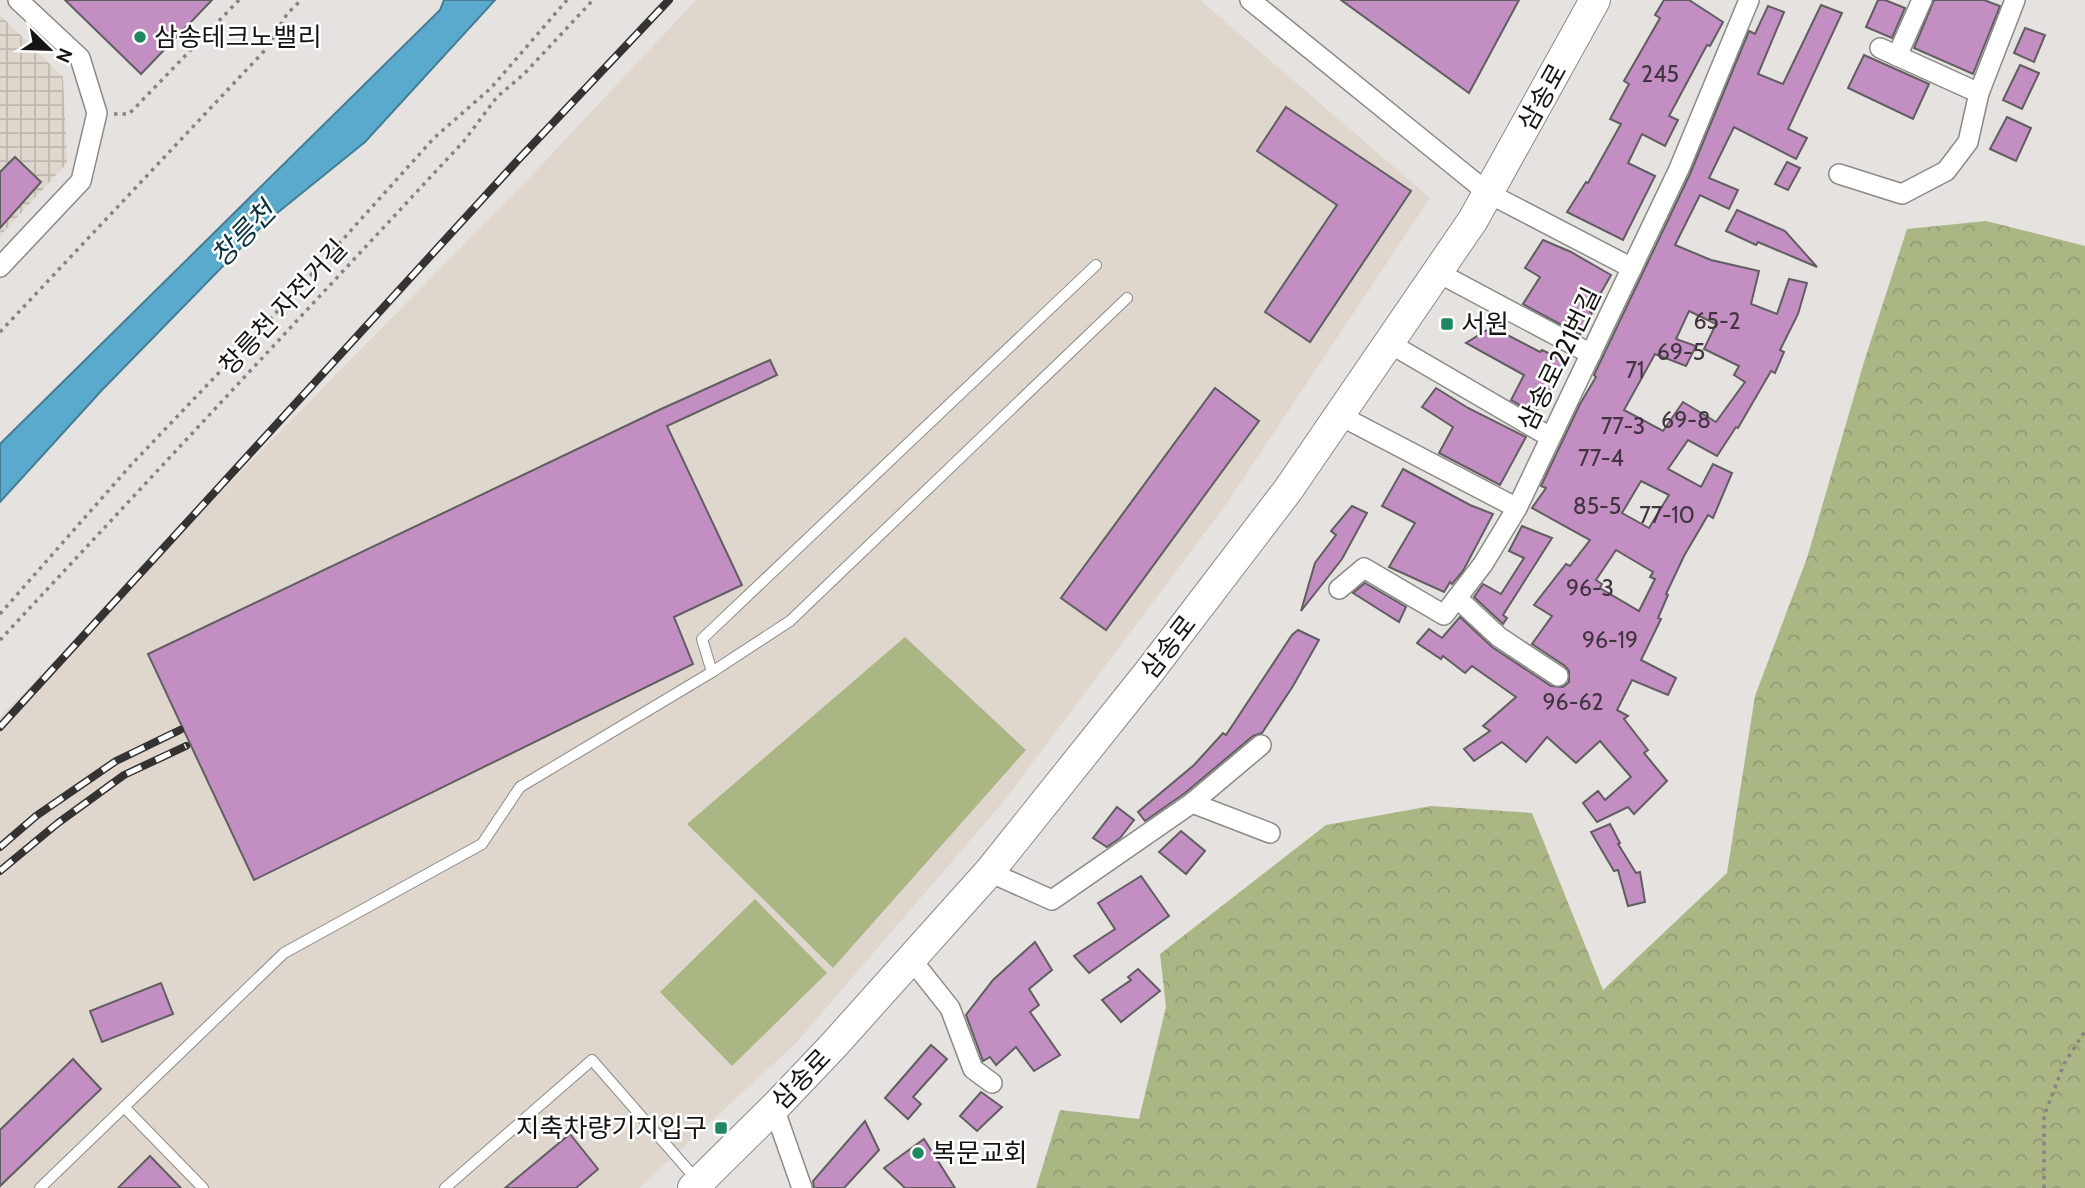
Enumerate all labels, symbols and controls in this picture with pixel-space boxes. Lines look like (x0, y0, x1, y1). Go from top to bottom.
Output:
north arrow (14, 14, 84, 84)
place label: 삼송테크노밸리 (154, 21, 321, 53)
marker: 삼송테크노밸리 (132, 29, 148, 45)
text: N (51, 45, 77, 66)
street label: 삼송로 (1511, 58, 1573, 136)
house number: 245 (1641, 60, 1679, 88)
water label: 창릉천 (204, 192, 284, 274)
street label: 창릉천 자전거길 (212, 233, 354, 381)
street label: 삼송로221번길 (1511, 282, 1607, 436)
house number: 65-2 (1694, 307, 1740, 335)
place label: 서원 (1461, 308, 1509, 340)
marker: 서원 (1439, 316, 1455, 332)
house number: 69-5 (1657, 338, 1705, 366)
house number: 71 (1625, 356, 1645, 384)
house number: 69-8 (1661, 406, 1711, 434)
house number: 77-3 (1601, 412, 1645, 440)
house number: 77-4 (1578, 444, 1624, 472)
house number: 85-5 (1573, 492, 1621, 520)
house number: 77-10 (1639, 501, 1695, 529)
house number: 96-3 (1566, 574, 1614, 602)
street label: 삼송로 (1133, 609, 1203, 685)
house number: 96-19 (1582, 626, 1638, 654)
house number: 96-62 (1543, 688, 1604, 716)
street label: 삼송로 (765, 1042, 837, 1116)
place label: 지축차량기지입구 (516, 1112, 707, 1144)
marker: 지축차량기지입구 (713, 1120, 729, 1136)
place label: 복문교회 (932, 1137, 1028, 1169)
marker: 복문교회 (910, 1145, 926, 1161)

